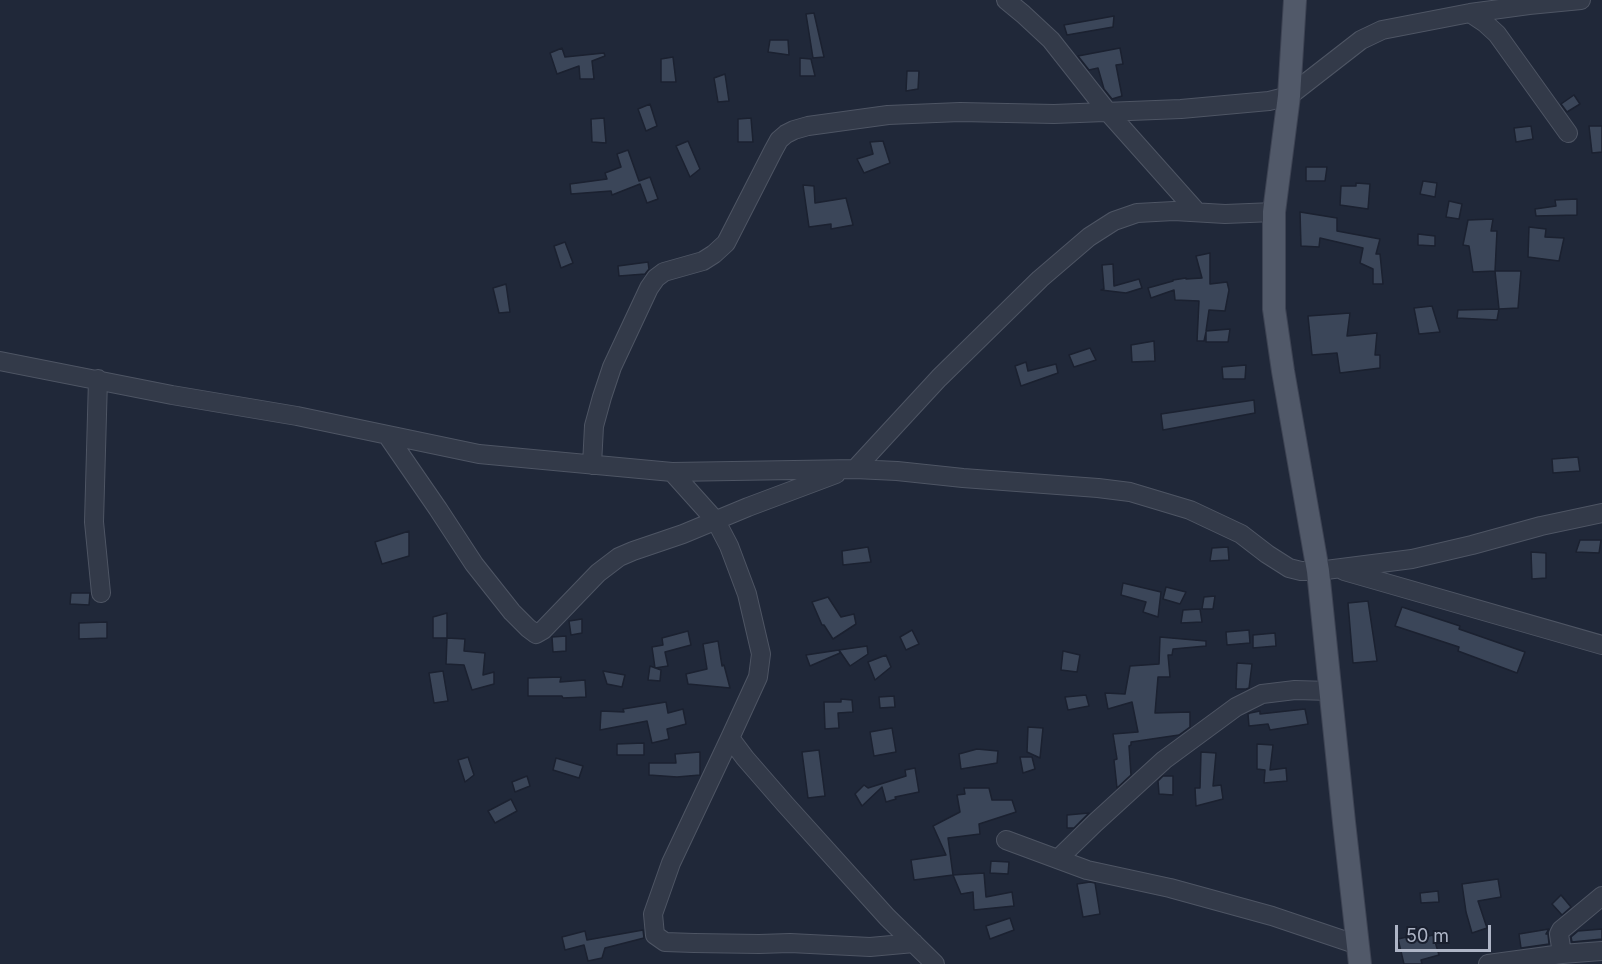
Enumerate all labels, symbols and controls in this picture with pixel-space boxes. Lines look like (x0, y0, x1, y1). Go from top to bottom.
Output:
scale bar (1398, 913, 1494, 951)
text: 50 m (1406, 925, 1449, 946)

